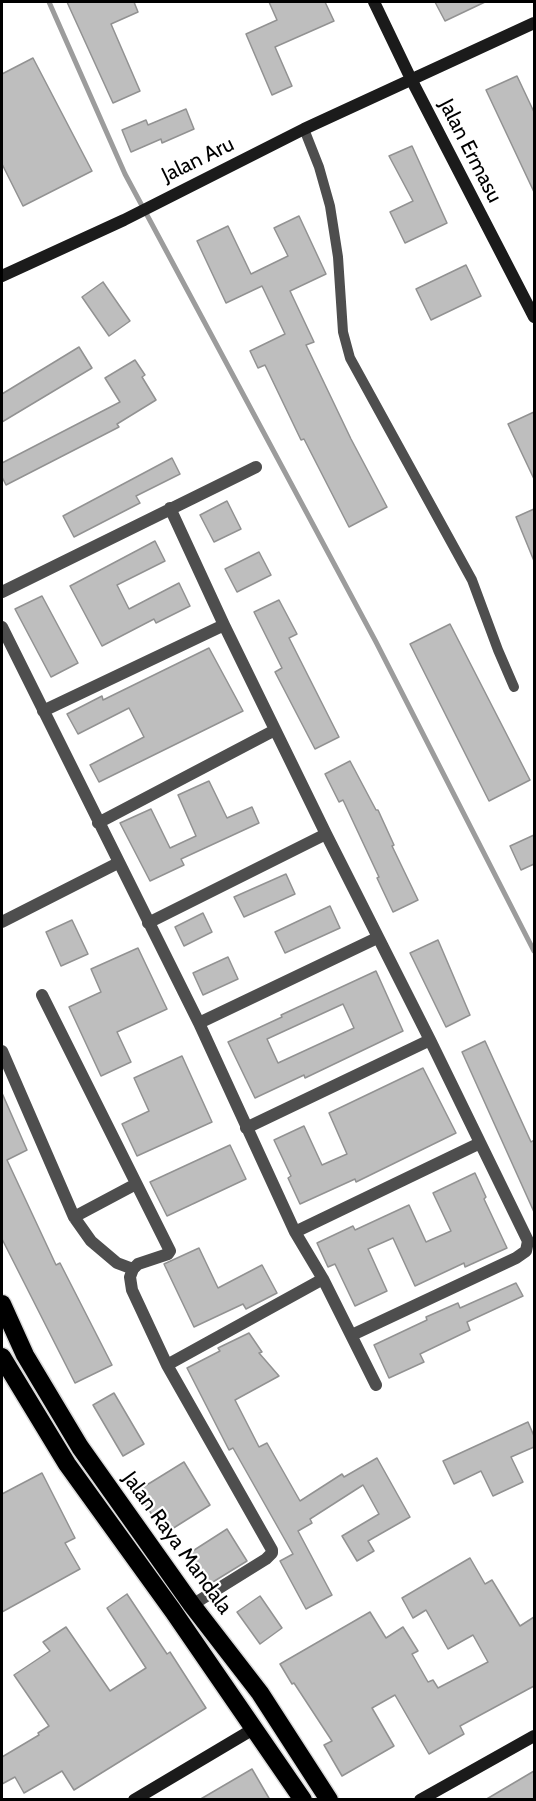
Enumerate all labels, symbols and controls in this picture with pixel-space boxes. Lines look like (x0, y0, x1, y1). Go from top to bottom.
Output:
street label: Jalan Ermasu (433, 95, 507, 207)
street label: Jalan Aru (158, 132, 238, 188)
street label: Jalan Raya Mandala (117, 1467, 237, 1619)

